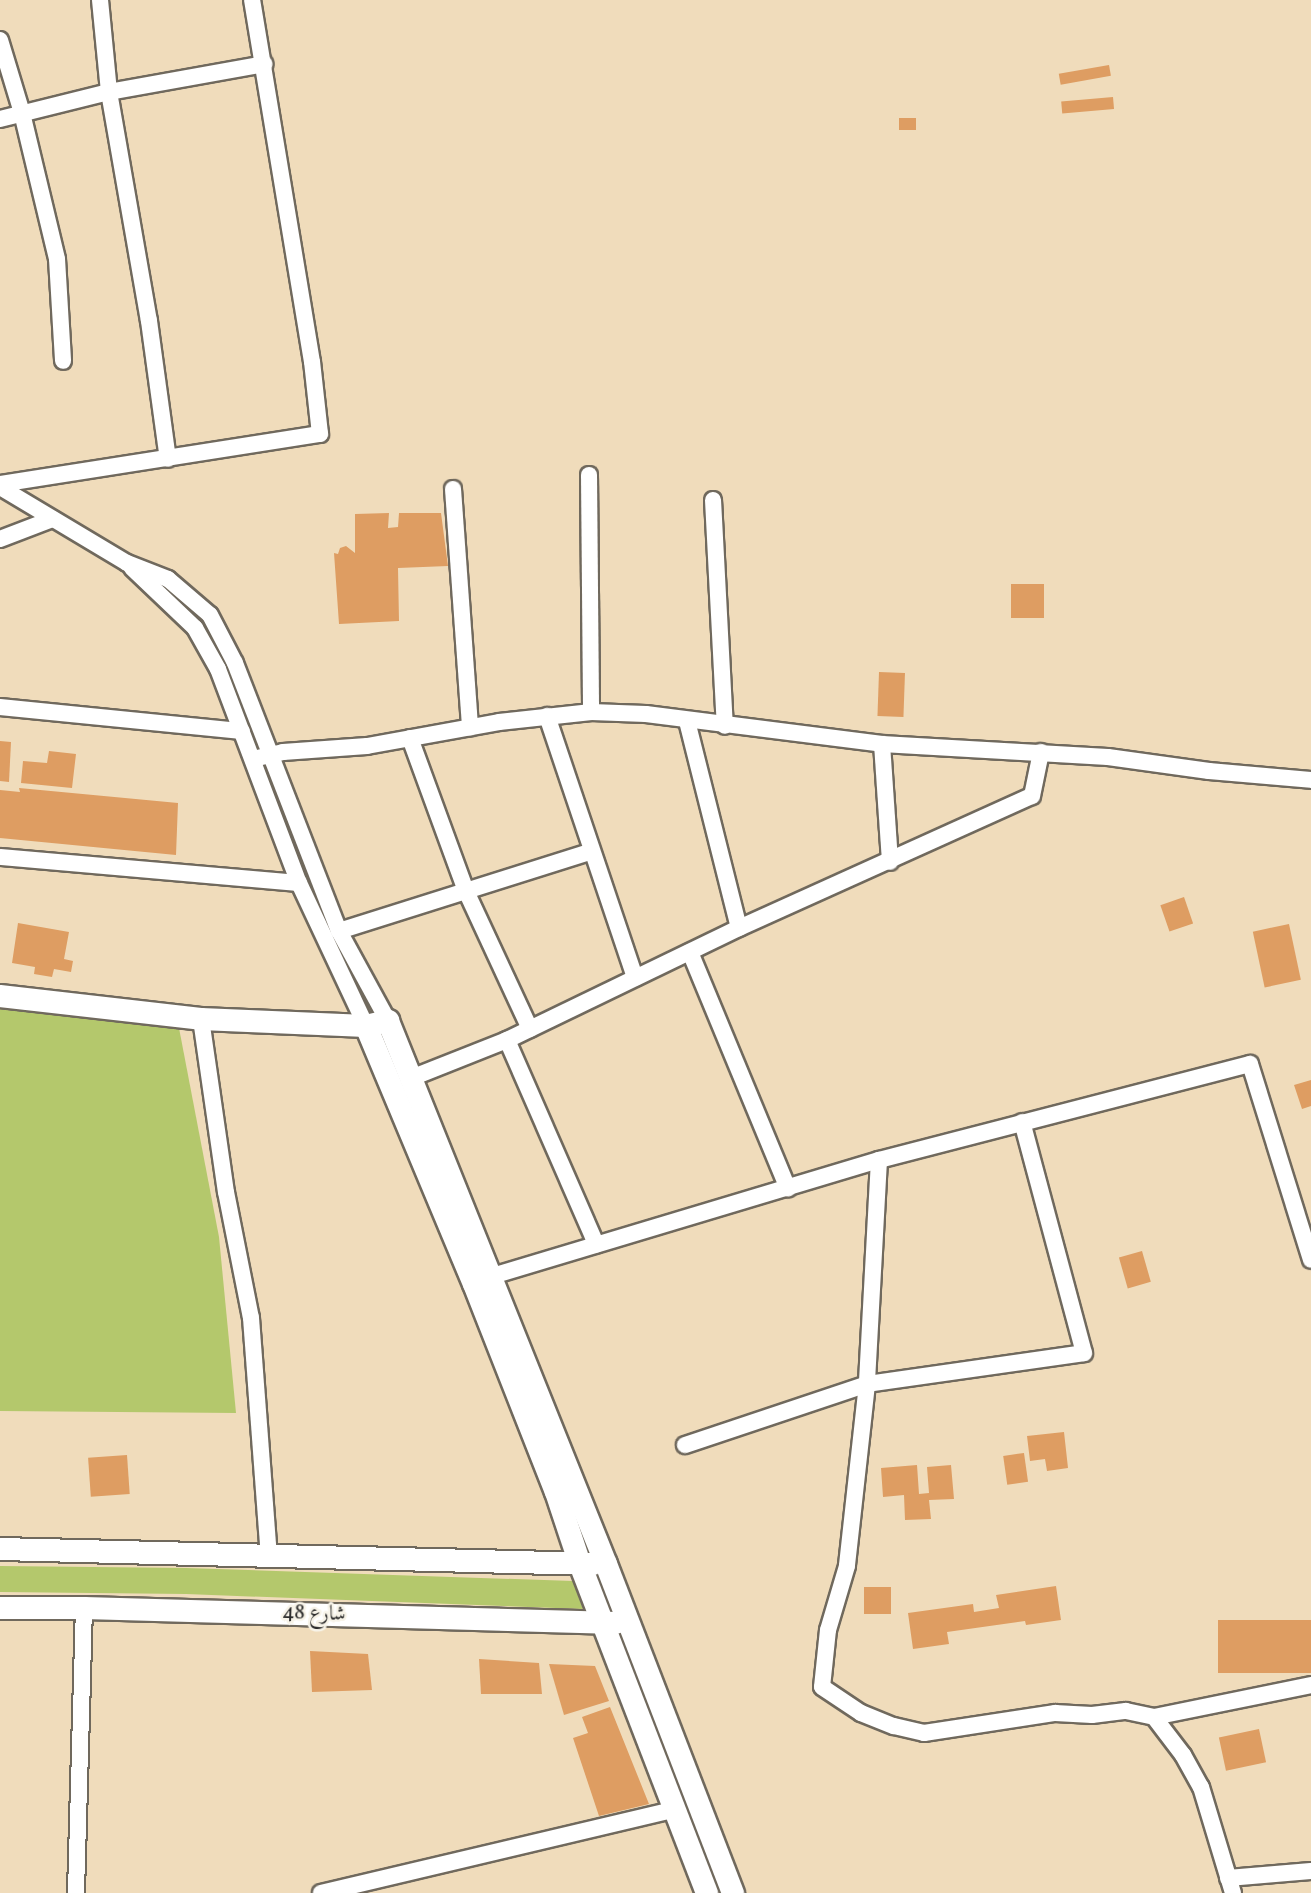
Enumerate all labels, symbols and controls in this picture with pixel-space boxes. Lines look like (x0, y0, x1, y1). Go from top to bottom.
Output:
street label: 48 شارع (282, 1600, 346, 1628)

